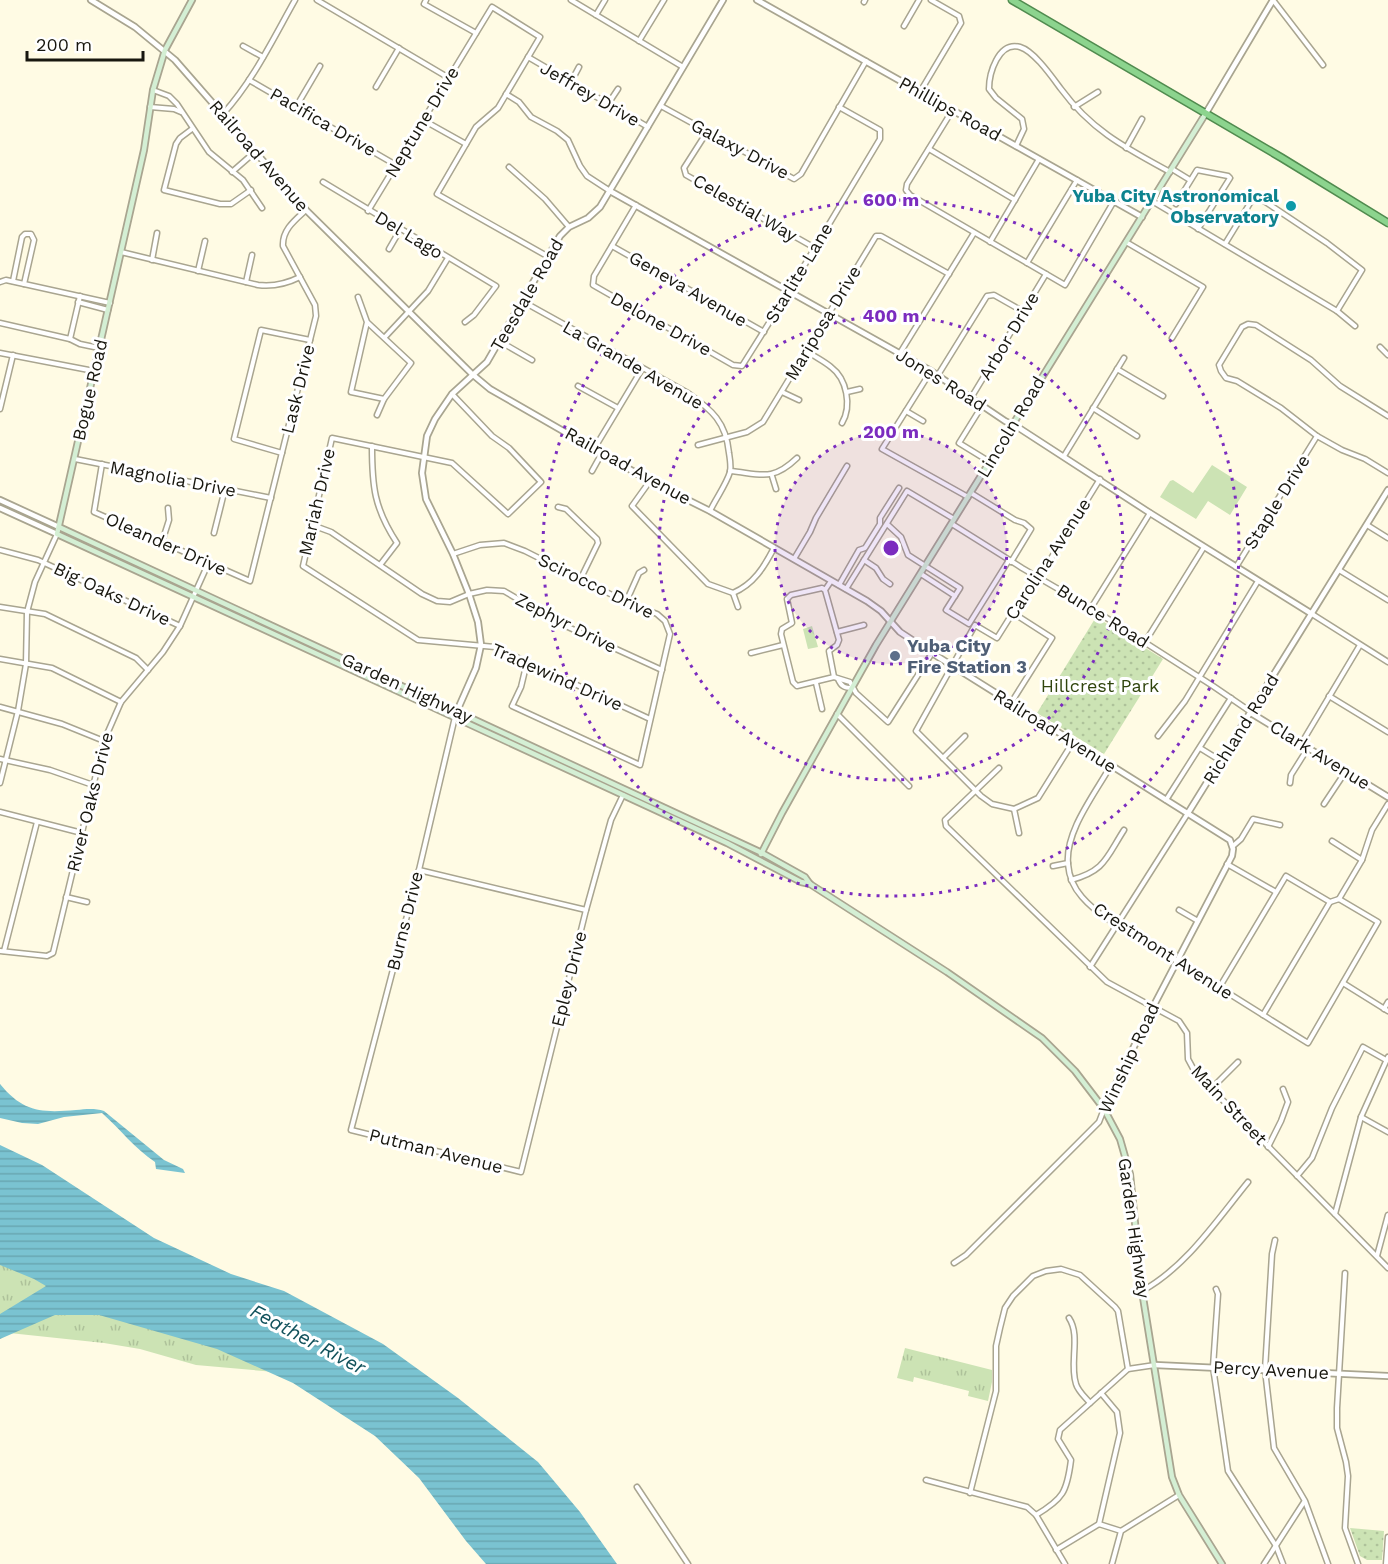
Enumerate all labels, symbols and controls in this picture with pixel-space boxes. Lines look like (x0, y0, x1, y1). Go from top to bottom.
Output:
scale bar (27, 24, 142, 62)
text: 200 m (36, 34, 92, 55)
street label: Jeffrey Drive (537, 57, 644, 130)
street label: Neptune Drive (380, 62, 463, 181)
street label: Phillips Road (895, 72, 1005, 145)
street label: Pacifica Drive (267, 83, 380, 160)
street label: Railroad Avenue (205, 96, 314, 216)
street label: Galaxy Drive (688, 114, 793, 183)
street label: Celestial Way (689, 169, 802, 246)
place label: Yuba City Astronomical Observatory (1072, 185, 1280, 227)
text: 600 m (863, 189, 919, 210)
marker: Yuba City Astronomical Observatory (1284, 199, 1298, 213)
street label: Del Lago (371, 206, 447, 263)
street label: Starlite Lane (760, 219, 837, 327)
street label: Teesdale Road (486, 235, 567, 355)
street label: Geneva Avenue (626, 246, 751, 331)
street label: Mariposa Drive (780, 262, 865, 384)
street label: Delone Drive (607, 287, 715, 360)
street label: Arbor Drive (974, 288, 1043, 384)
text: 400 m (863, 305, 919, 326)
street label: La Grande Avenue (559, 316, 707, 413)
street label: Bogue Road (68, 337, 111, 443)
street label: Lask Drive (276, 342, 319, 436)
street label: Jones Road (892, 344, 990, 415)
street label: Lincoln Road (972, 372, 1049, 481)
text: 200 m (863, 421, 919, 442)
street label: Railroad Avenue (562, 422, 695, 509)
street label: Mariah Drive (294, 446, 339, 558)
street label: Staple Drive (1239, 451, 1314, 553)
street label: Magnolia Drive (108, 456, 238, 501)
street label: Carolina Avenue (1000, 494, 1095, 623)
street label: Oleander Drive (102, 507, 230, 580)
centre of rings (881, 538, 901, 558)
street label: Scirocco Drive (535, 548, 658, 623)
street label: Big Oaks Drive (51, 557, 174, 630)
street label: Bunce Road (1053, 579, 1153, 652)
street label: Zephyr Drive (512, 588, 620, 657)
place label: Yuba City Fire Station 3 (907, 635, 1027, 677)
street label: Tradewind Drive (488, 638, 626, 715)
street label: Garden Highway (339, 648, 476, 727)
marker: Yuba City Fire Station 3 (888, 649, 902, 663)
street label: Richland Road (1198, 670, 1283, 788)
park label: Hillcrest Park (1041, 675, 1159, 696)
street label: Railroad Avenue (990, 684, 1121, 777)
street label: Clark Avenue (1266, 715, 1374, 794)
street label: River Oaks Drive (62, 730, 117, 874)
street label: Burns Drive (382, 869, 427, 973)
street label: Crestmont Avenue (1089, 898, 1237, 1004)
street label: Epley Drive (546, 929, 591, 1029)
street label: Winship Road (1094, 999, 1163, 1117)
street label: Main Street (1187, 1060, 1272, 1149)
street label: Putman Avenue (367, 1124, 505, 1177)
street label: Garden Highway (1114, 1156, 1155, 1300)
water label: Feather River (246, 1299, 371, 1380)
street label: Percy Avenue (1213, 1356, 1329, 1383)

